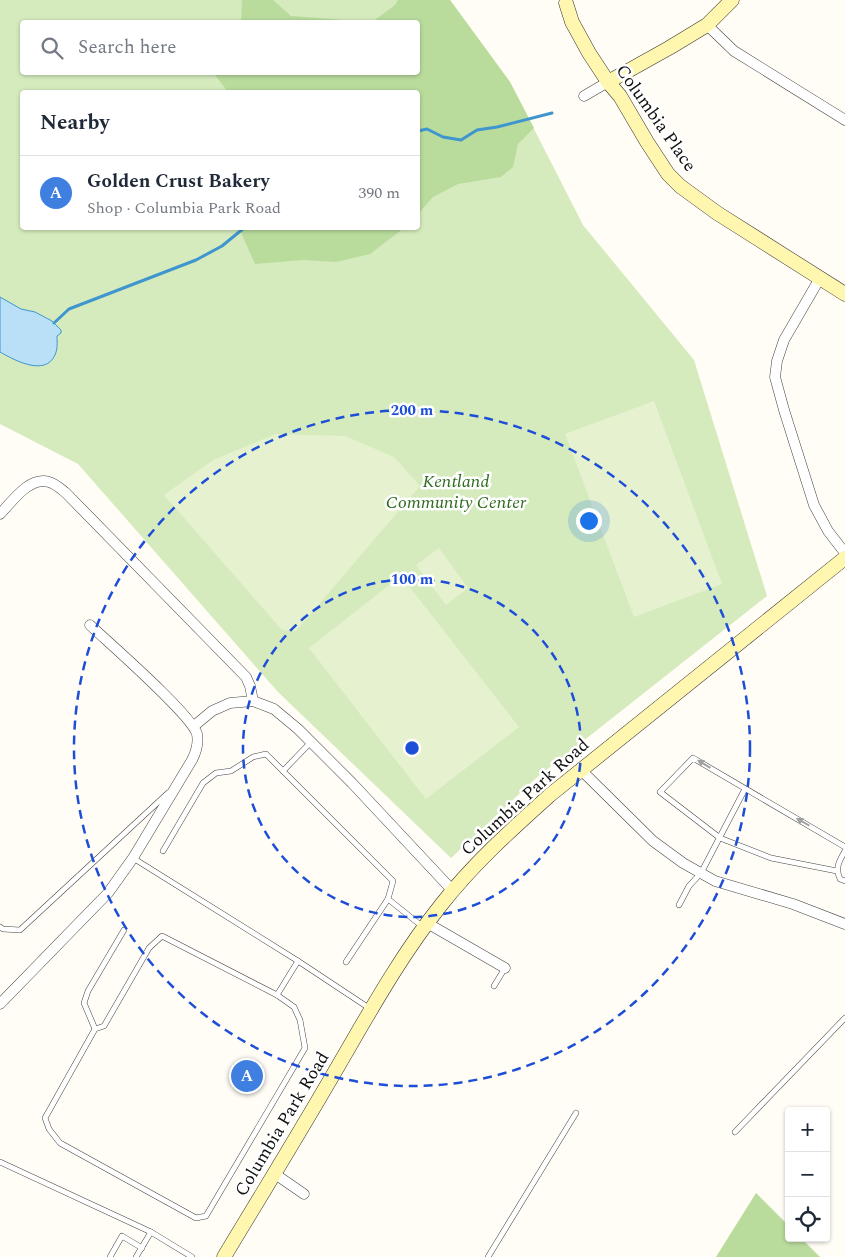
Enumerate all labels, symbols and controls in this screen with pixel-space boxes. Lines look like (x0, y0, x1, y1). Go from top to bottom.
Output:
search box (20, 20, 420, 75)
text: Search here (78, 33, 177, 62)
icon: search (38, 34, 66, 62)
street label: Columbia Place (609, 59, 703, 177)
text: Nearby (40, 107, 110, 139)
text: Golden Crust Bakery (87, 167, 270, 196)
text: A (50, 181, 62, 205)
text: 390 m (358, 181, 400, 205)
text: Shop · Columbia Park Road (87, 196, 281, 220)
text: 200 m (391, 399, 434, 422)
park label: Kentland Community Center (386, 468, 527, 516)
your location (576, 508, 602, 534)
text: 100 m (391, 568, 434, 591)
street label: Columbia Park Road (455, 732, 595, 862)
centre of rings (403, 739, 421, 757)
one-way arrow (697, 760, 710, 769)
one-way arrow (797, 818, 810, 827)
street label: Columbia Park Road (228, 1046, 336, 1202)
pin: A (231, 1057, 263, 1095)
map controls (785, 1107, 830, 1242)
button: + (785, 1107, 830, 1152)
button: − (785, 1152, 830, 1197)
button: locate (785, 1197, 830, 1242)

